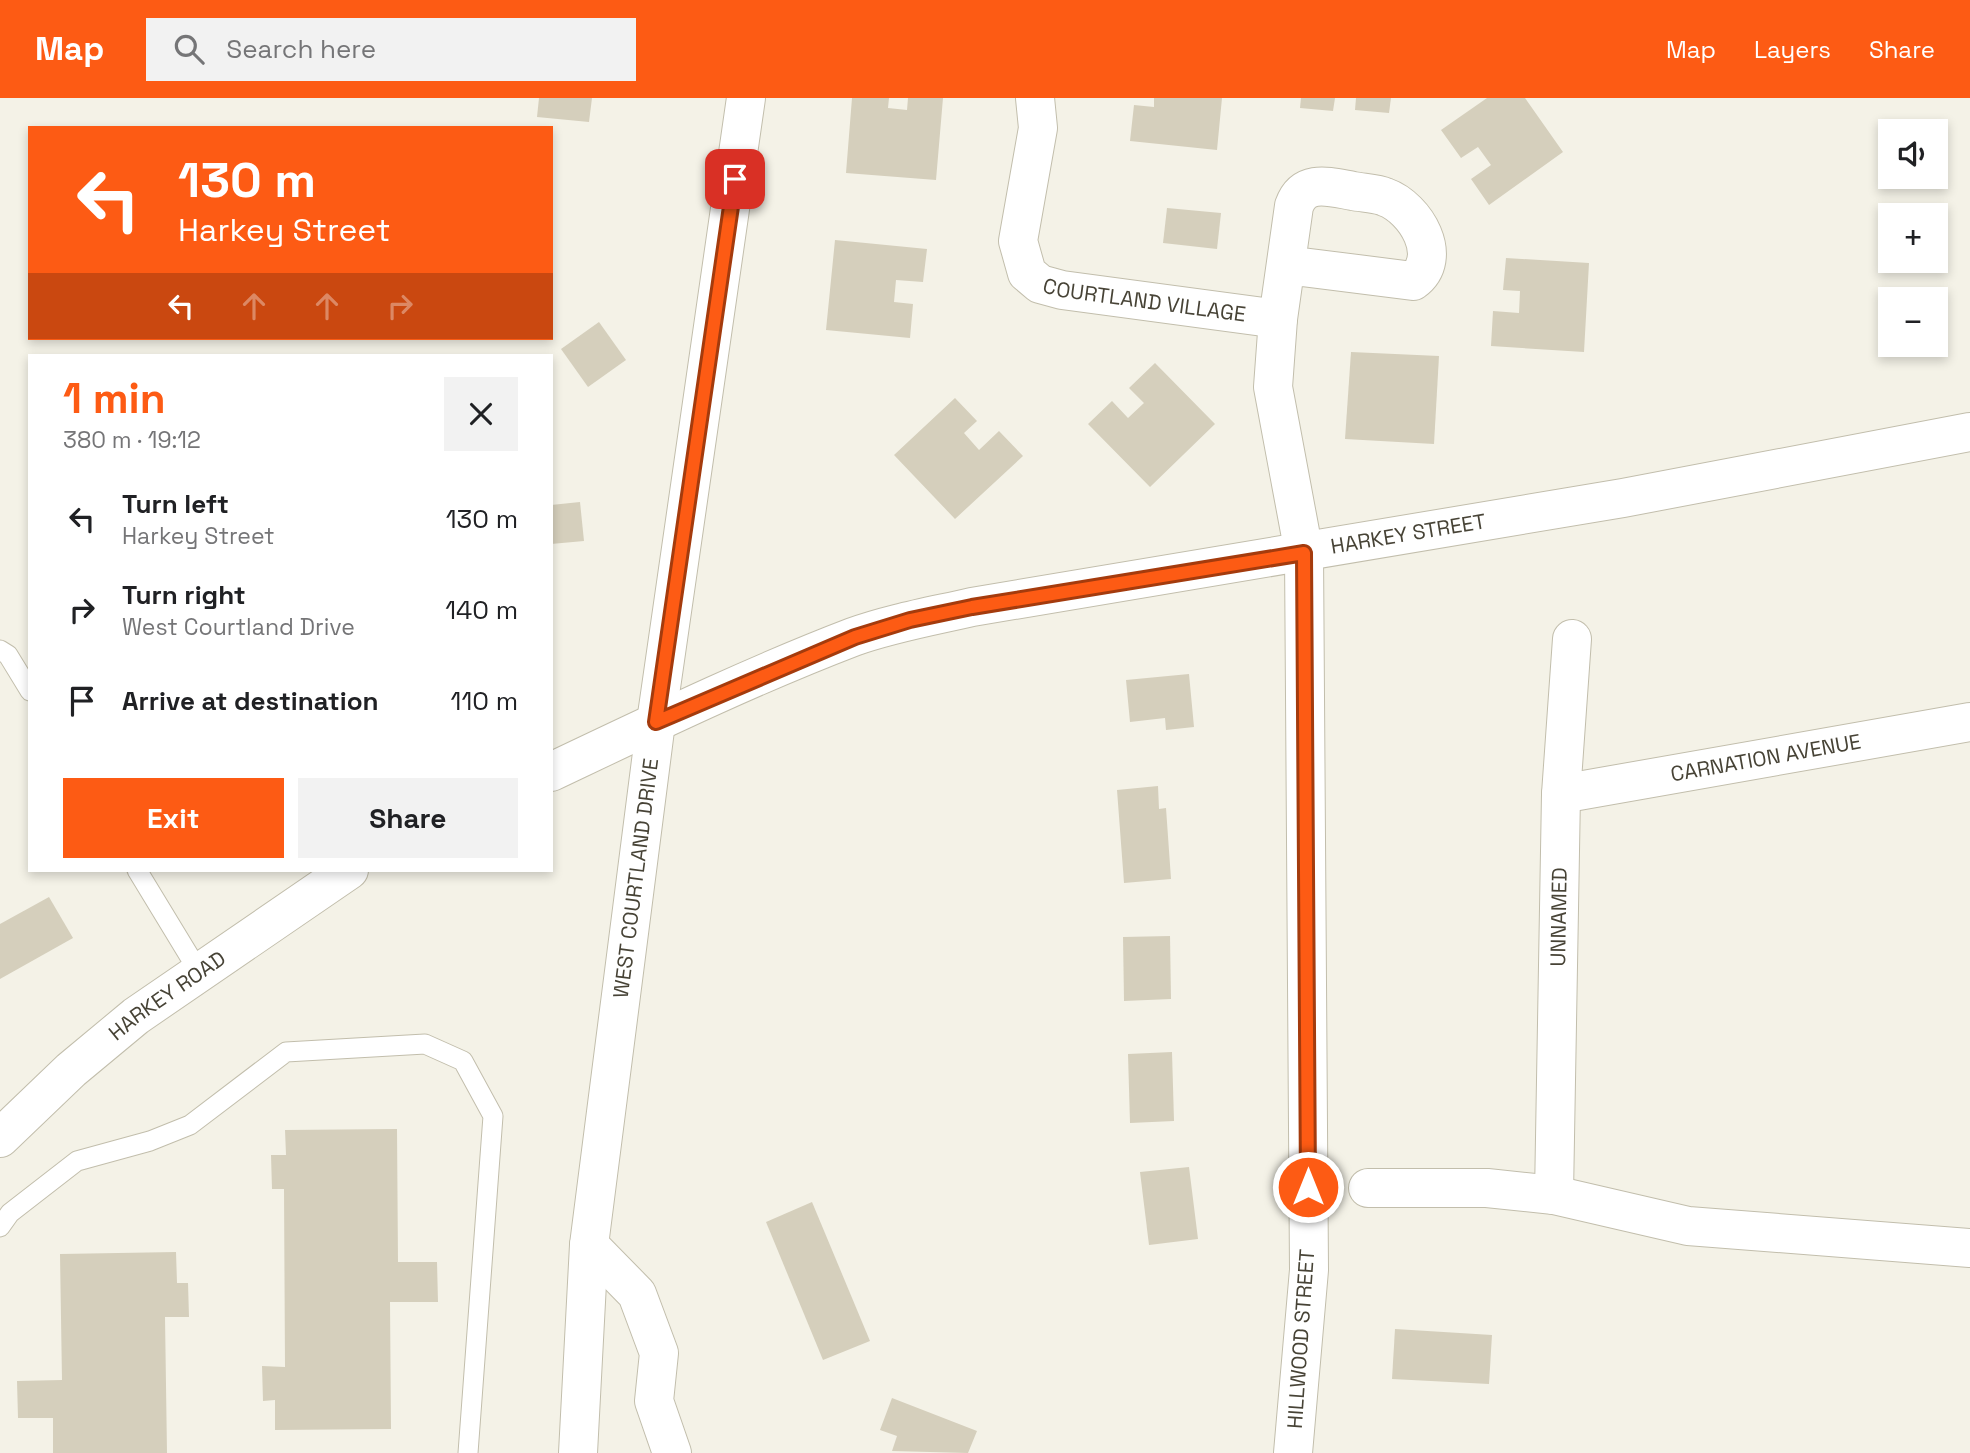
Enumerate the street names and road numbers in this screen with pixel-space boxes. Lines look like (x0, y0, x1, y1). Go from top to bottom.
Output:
street label: COURTLAND VILLAGE (1040, 271, 1247, 328)
street label: HARKEY STREET (1329, 507, 1488, 560)
street label: CARNATION AVENUE (1668, 727, 1863, 787)
street label: WEST COURTLAND DRIVE (607, 757, 664, 1000)
street label: UNNAMED (1544, 867, 1573, 967)
street label: HARKEY ROAD (103, 945, 231, 1046)
street label: HILLWOOD STREET (1281, 1248, 1320, 1430)

